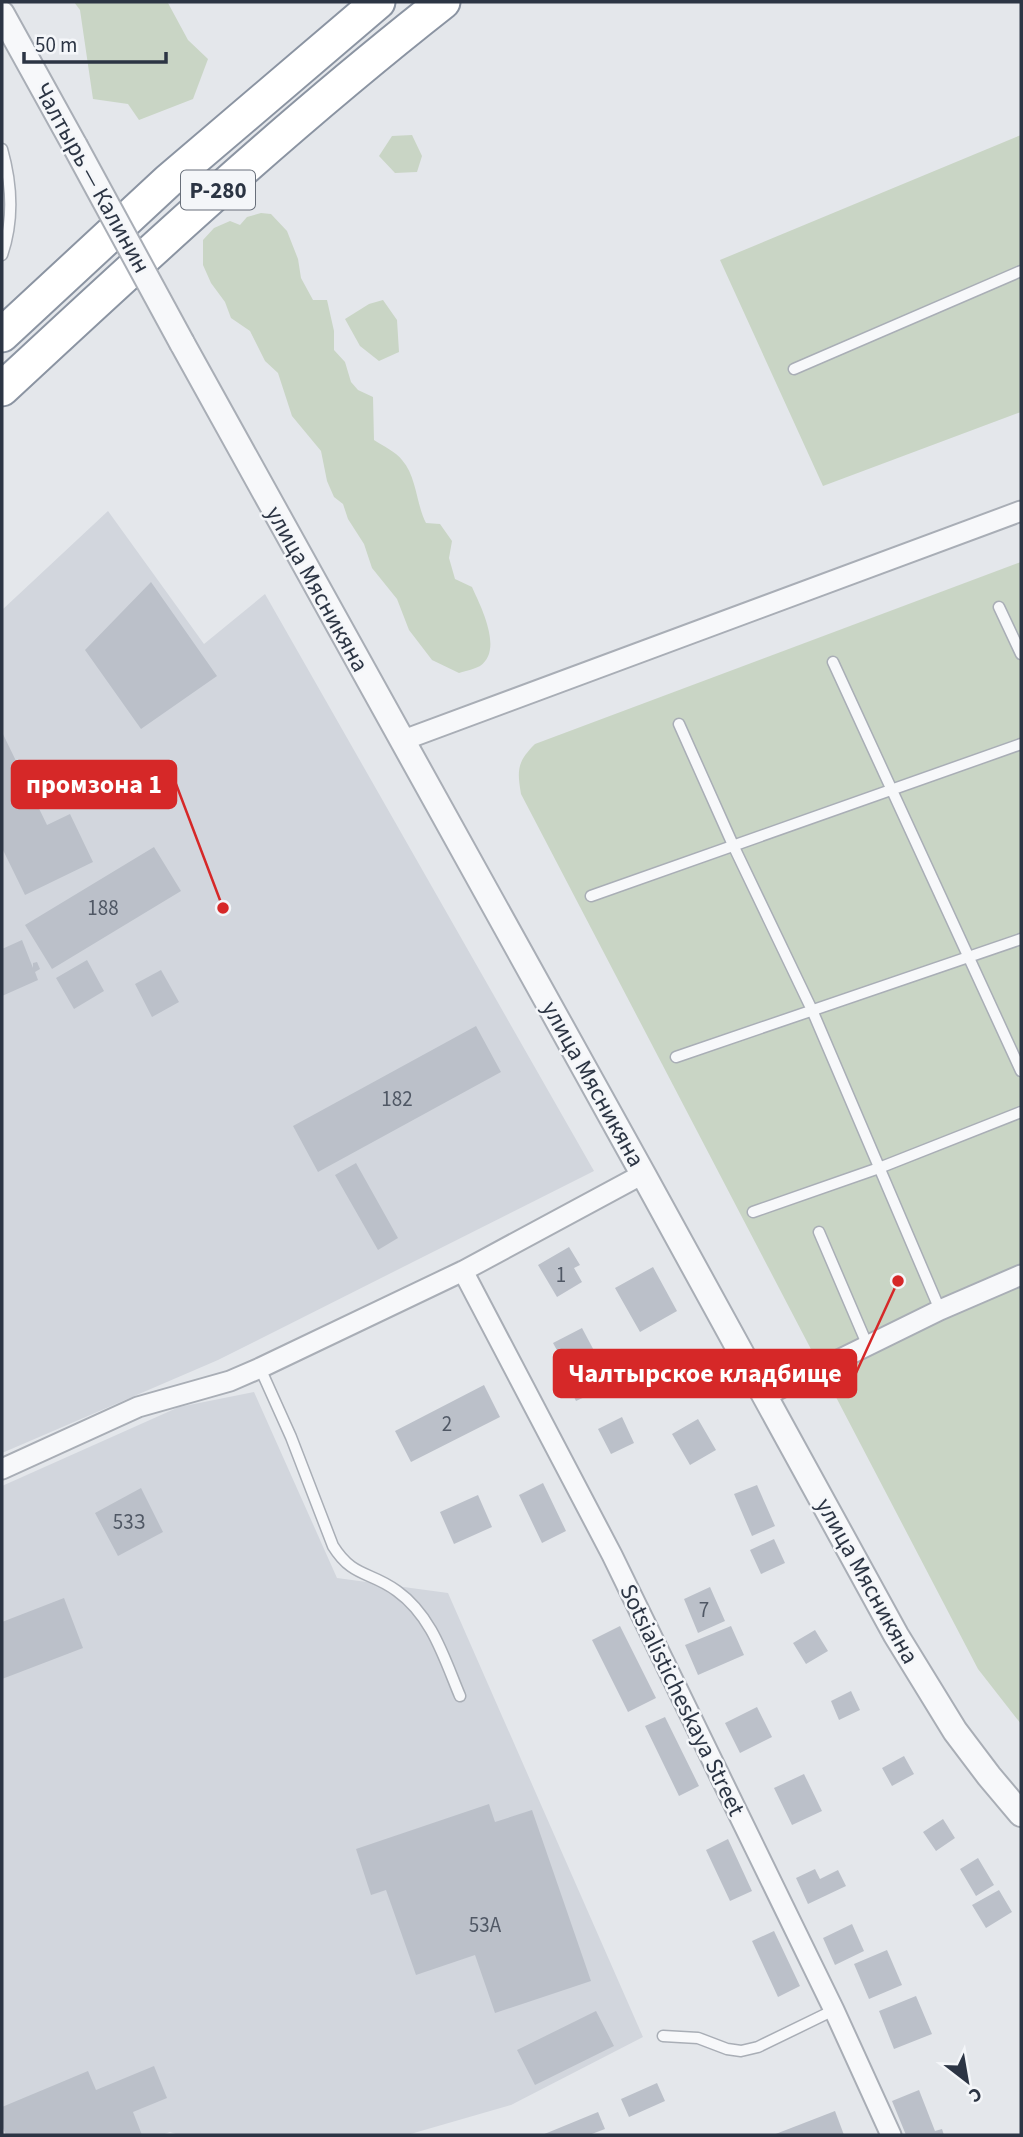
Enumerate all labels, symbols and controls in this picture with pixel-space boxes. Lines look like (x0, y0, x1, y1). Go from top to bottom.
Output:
scale bar (24, 21, 166, 65)
text: 50 m (35, 30, 77, 60)
street label: Чалтырь — Калинин (25, 76, 159, 280)
road number: Р-280 (181, 170, 255, 210)
street label: улица Мясникяна (257, 500, 377, 678)
callout: промзона 1 (12, 761, 176, 808)
text: промзона 1 (26, 766, 162, 803)
house number: 188 (87, 893, 119, 923)
street label: улица Мясникяна (533, 995, 653, 1173)
house number: 182 (381, 1084, 413, 1114)
house number: 1 (556, 1260, 566, 1290)
callout: Чалтырское кладбище (554, 1350, 856, 1397)
text: Чалтырское кладбище (568, 1355, 842, 1392)
house number: 2 (442, 1409, 452, 1439)
street label: улица Мясникяна (807, 1492, 927, 1670)
house number: 53З (113, 1507, 145, 1537)
street label: Sotsialisticheskaya Street (611, 1578, 753, 1822)
house number: 7 (699, 1595, 709, 1625)
house number: 53А (469, 1910, 502, 1940)
north arrow (932, 2046, 1002, 2116)
text: С (963, 2080, 987, 2109)

